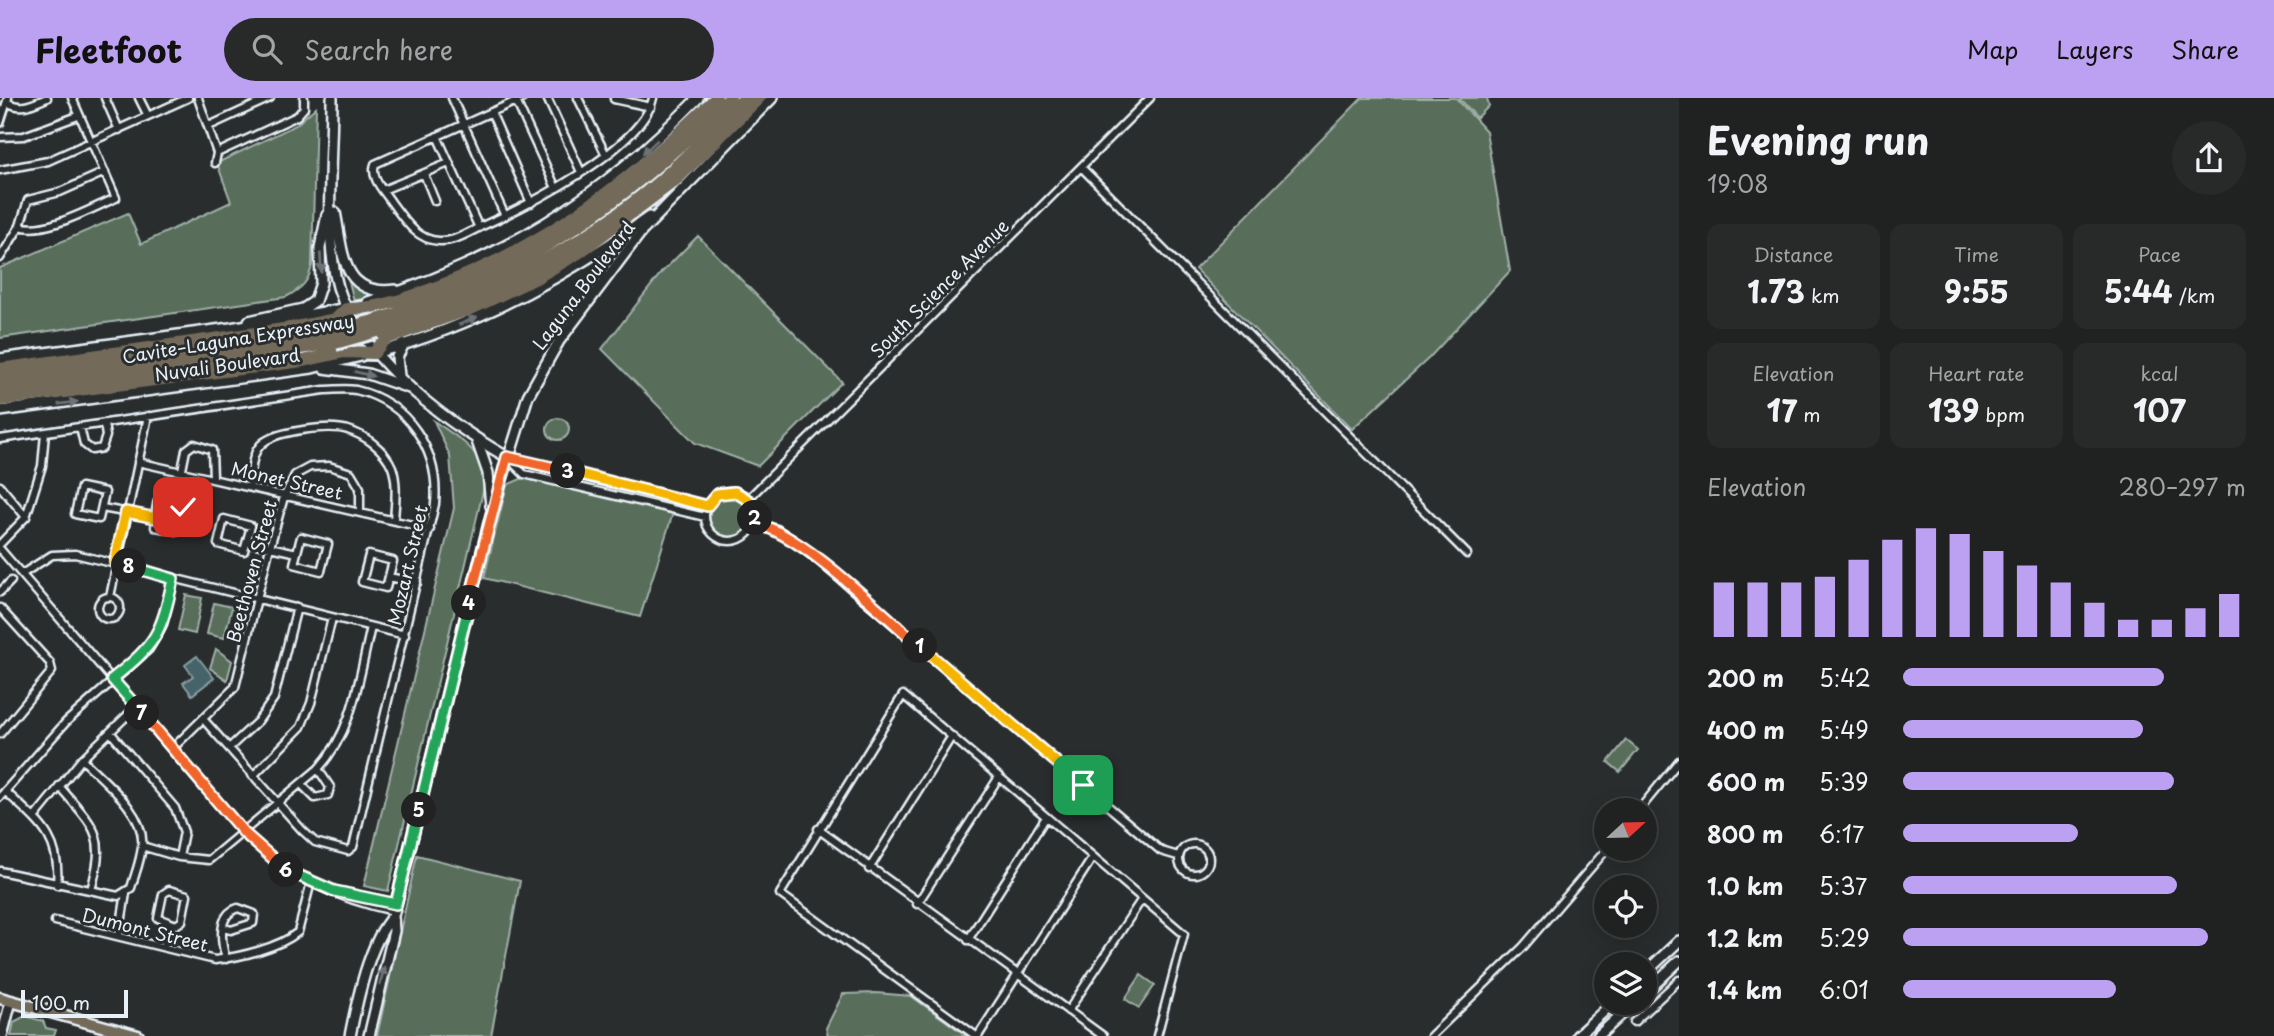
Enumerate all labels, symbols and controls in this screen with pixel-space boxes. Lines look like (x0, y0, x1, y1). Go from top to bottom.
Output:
search box (224, 18, 714, 81)
text: Fleetfoot (35, 24, 182, 74)
icon: search (248, 30, 286, 68)
text: Search here (304, 30, 453, 69)
text: Map (1967, 31, 2018, 67)
text: Layers (2056, 31, 2133, 67)
text: Share (2171, 31, 2239, 67)
text: Evening run (1707, 111, 1929, 168)
button: share (2172, 121, 2246, 195)
one-way arrow (642, 138, 659, 155)
text: 19:08 (1707, 166, 1769, 201)
street label: South Science Avenue (864, 212, 1015, 363)
street label: Laguna Boulevard (525, 215, 641, 355)
text: Distance (1754, 240, 1833, 268)
text: Time (1954, 240, 1999, 268)
text: Pace (2138, 240, 2181, 268)
one-way arrow (316, 253, 327, 275)
text: 1.73 (1747, 268, 1805, 313)
text: 9:55 (1944, 268, 2009, 313)
text: 5:44 (2104, 268, 2173, 313)
text: km (1805, 281, 1840, 309)
text: /km (2173, 281, 2215, 309)
street label: Cavite–Laguna Expressway (120, 306, 356, 370)
one-way arrow (457, 315, 478, 326)
street label: Nuvali Boulevard (153, 340, 301, 388)
text: Elevation (1753, 359, 1834, 387)
text: Heart rate (1929, 359, 2024, 387)
text: kcal (2141, 359, 2178, 387)
one-way arrow (353, 369, 375, 380)
text: 17 (1766, 387, 1797, 432)
text: 139 (1928, 387, 1979, 432)
text: 107 (2133, 387, 2186, 432)
one-way arrow (57, 398, 79, 409)
text: m (1797, 400, 1821, 428)
text: bpm (1979, 400, 2025, 428)
street label: Monet Street (229, 454, 345, 506)
pin: 3 (550, 454, 586, 488)
text: 3 (561, 456, 574, 484)
text: Elevation (1707, 469, 1806, 504)
text: 280–297 m (2119, 469, 2246, 504)
pin (153, 477, 213, 537)
icon: check (164, 488, 202, 526)
street label: Beethoven Street (219, 497, 283, 645)
pin: 2 (738, 500, 772, 536)
street label: Mozart Street (380, 502, 434, 628)
text: 2 (748, 503, 761, 531)
pin: 8 (111, 548, 146, 584)
text: 8 (123, 551, 134, 579)
pin: 4 (452, 586, 486, 620)
text: 4 (462, 588, 475, 616)
pin: 1 (902, 628, 937, 664)
text: 1 (915, 631, 924, 659)
text: 200 m (1707, 660, 1784, 695)
text: 5:42 (1819, 660, 1871, 695)
pin: 7 (124, 696, 160, 730)
text: 7 (136, 698, 147, 726)
text: 400 m (1707, 712, 1785, 747)
text: 5:49 (1819, 712, 1869, 747)
pin (1053, 755, 1113, 815)
text: 600 m (1707, 764, 1785, 799)
text: 5:39 (1819, 764, 1869, 799)
icon: arrive (1064, 766, 1102, 804)
pin: 5 (402, 792, 436, 828)
text: 5 (412, 795, 425, 823)
north arrow (1594, 798, 1657, 861)
map controls (1594, 798, 1657, 1015)
text: 800 m (1707, 816, 1784, 851)
text: 6:17 (1819, 816, 1864, 851)
pin: 6 (268, 852, 304, 888)
text: 6 (279, 855, 292, 883)
text: 1.0 km (1707, 868, 1784, 903)
text: 5:37 (1819, 868, 1867, 903)
button: locate (1594, 875, 1657, 938)
street label: Dumont Street (79, 900, 211, 958)
text: 1.2 km (1707, 920, 1783, 955)
text: 5:29 (1819, 920, 1870, 955)
button: layers (1594, 952, 1657, 1015)
one-way arrow (377, 965, 388, 987)
text: 1.4 km (1707, 972, 1782, 1007)
text: 6:01 (1819, 972, 1869, 1007)
scale bar (21, 987, 128, 1019)
text: 100 m (32, 988, 90, 1016)

